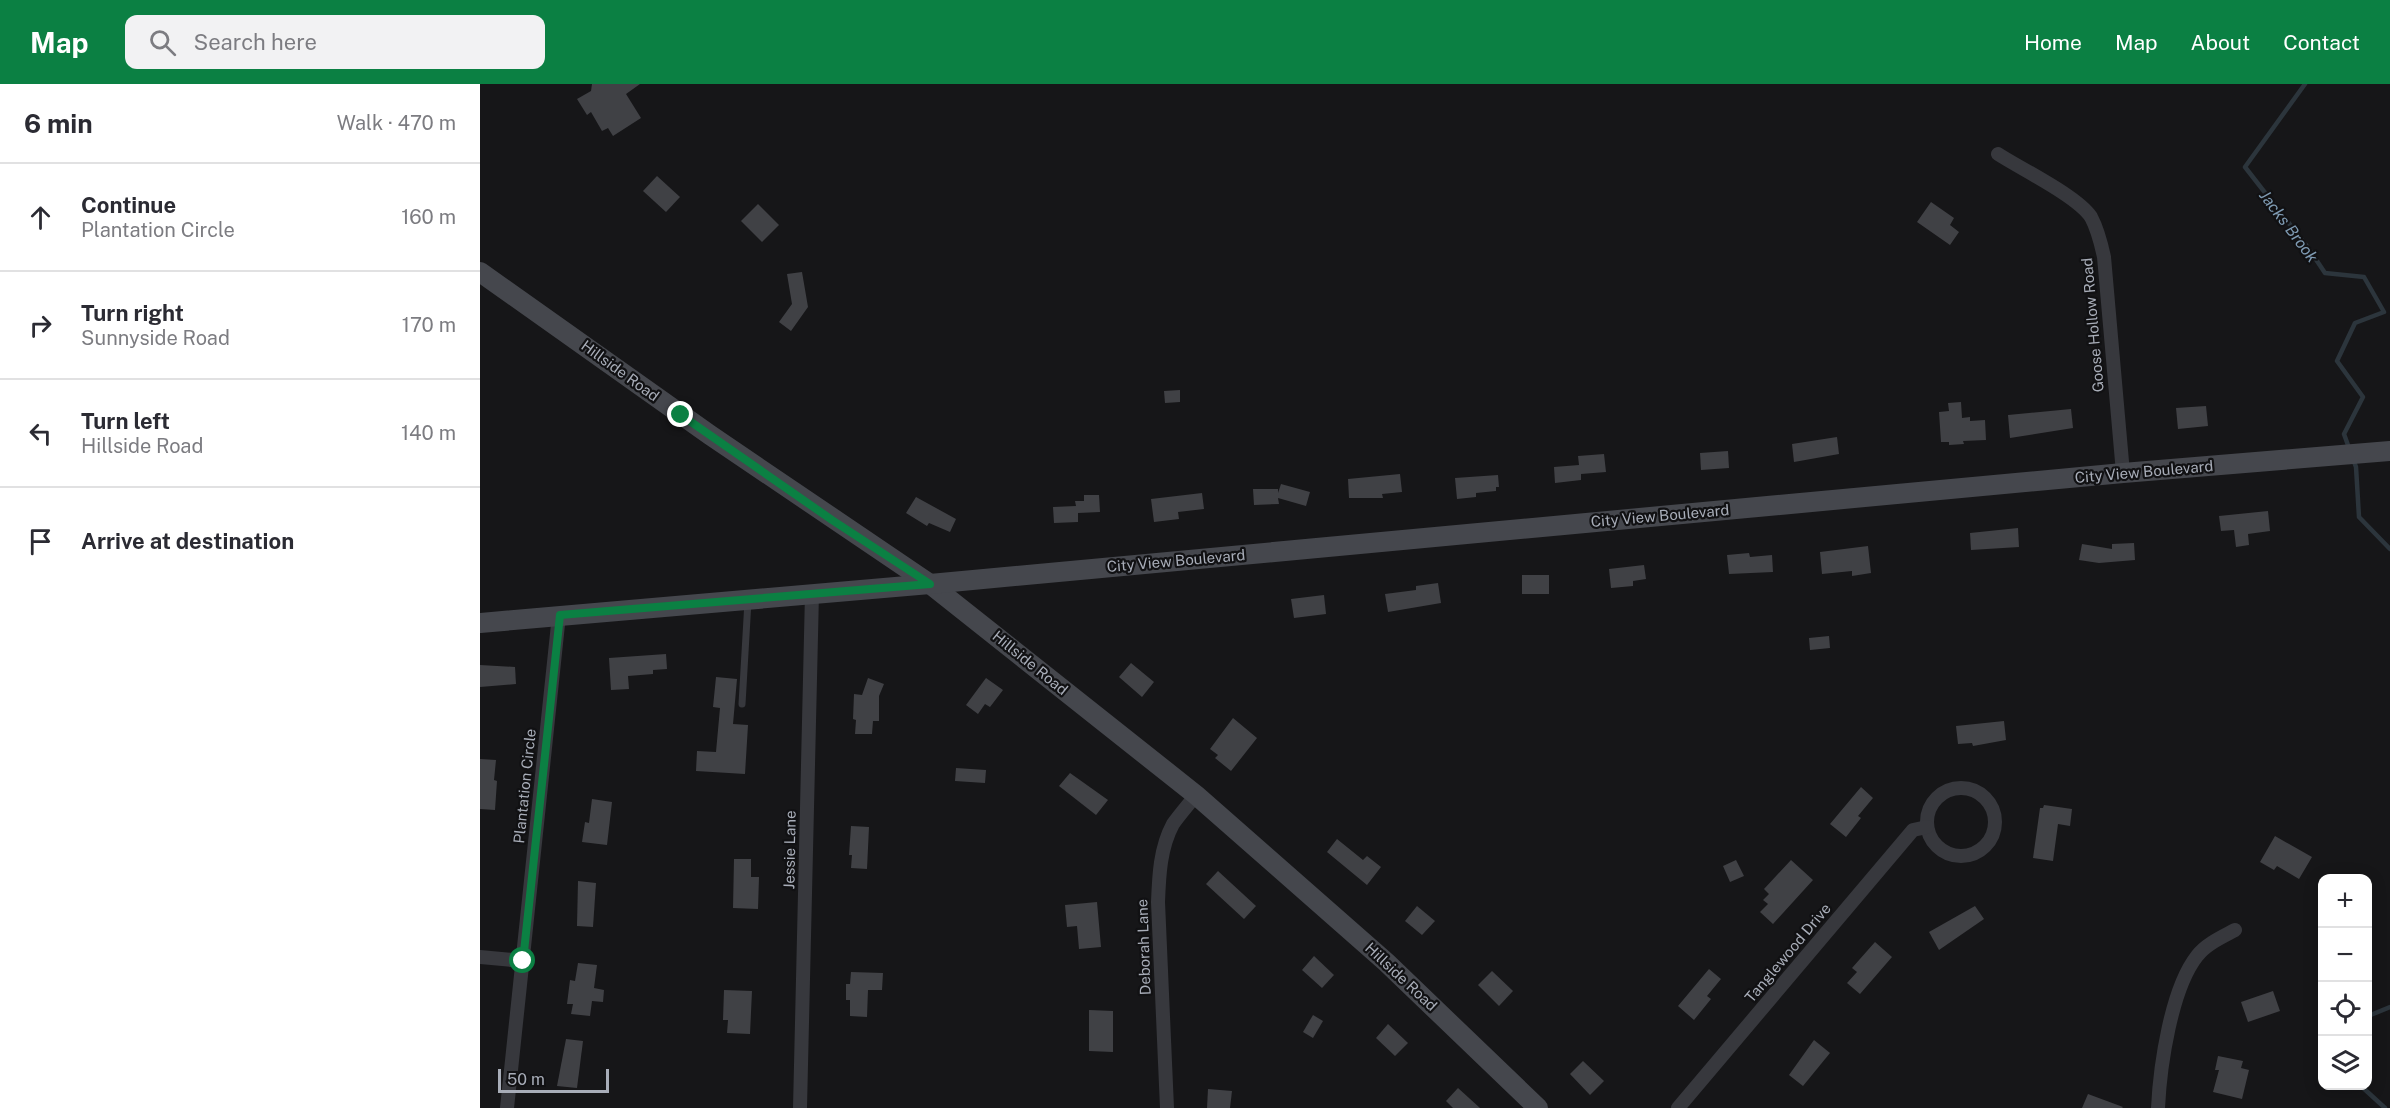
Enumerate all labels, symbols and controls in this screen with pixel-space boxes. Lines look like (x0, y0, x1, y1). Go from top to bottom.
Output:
search box (125, 15, 545, 69)
text: Map (30, 26, 89, 59)
icon: search (146, 26, 179, 59)
text: Search here (194, 29, 317, 55)
text: Home (2024, 30, 2082, 55)
text: Map (2115, 30, 2158, 55)
text: About (2191, 30, 2250, 55)
text: Contact (2283, 30, 2360, 55)
text: 6 min (24, 108, 93, 139)
text: Walk · 470 m (337, 111, 456, 135)
water label: Jacks Brook (2255, 187, 2322, 266)
text: Continue (81, 192, 176, 218)
icon: ahead (24, 201, 57, 234)
text: 160 m (401, 205, 456, 229)
text: Plantation Circle (81, 218, 235, 242)
street label: Goose Hollow Road (2078, 257, 2107, 393)
text: Turn right (81, 300, 184, 326)
icon: right (24, 309, 57, 342)
text: 170 m (402, 313, 456, 337)
text: Sunnyside Road (81, 326, 230, 350)
street label: Hillside Road (578, 337, 662, 404)
route end (667, 401, 693, 427)
text: Turn left (81, 408, 170, 434)
icon: left (24, 417, 57, 450)
text: 140 m (401, 421, 456, 445)
text: Hillside Road (81, 434, 203, 458)
street label: City View Boulevard (2074, 457, 2214, 486)
street label: City View Boulevard (1590, 501, 1730, 530)
icon: arrive (24, 525, 57, 558)
text: Arrive at destination (81, 528, 294, 554)
street label: City View Boulevard (1106, 546, 1246, 575)
street label: Hillside Road (989, 627, 1071, 698)
street label: Plantation Circle (510, 728, 539, 844)
street label: Jessie Lane (780, 810, 799, 890)
map controls (2318, 874, 2372, 1090)
button: + (2318, 874, 2372, 928)
street label: Deborah Lane (1133, 899, 1154, 995)
street label: Tanglewood Drive (1741, 900, 1834, 1006)
button: − (2318, 928, 2372, 982)
street label: Hillside Road (1362, 939, 1441, 1014)
route start (509, 947, 535, 973)
button: locate (2318, 982, 2372, 1036)
button: layers (2318, 1036, 2372, 1090)
scale bar (498, 1066, 609, 1094)
text: 50 m (507, 1070, 545, 1089)

